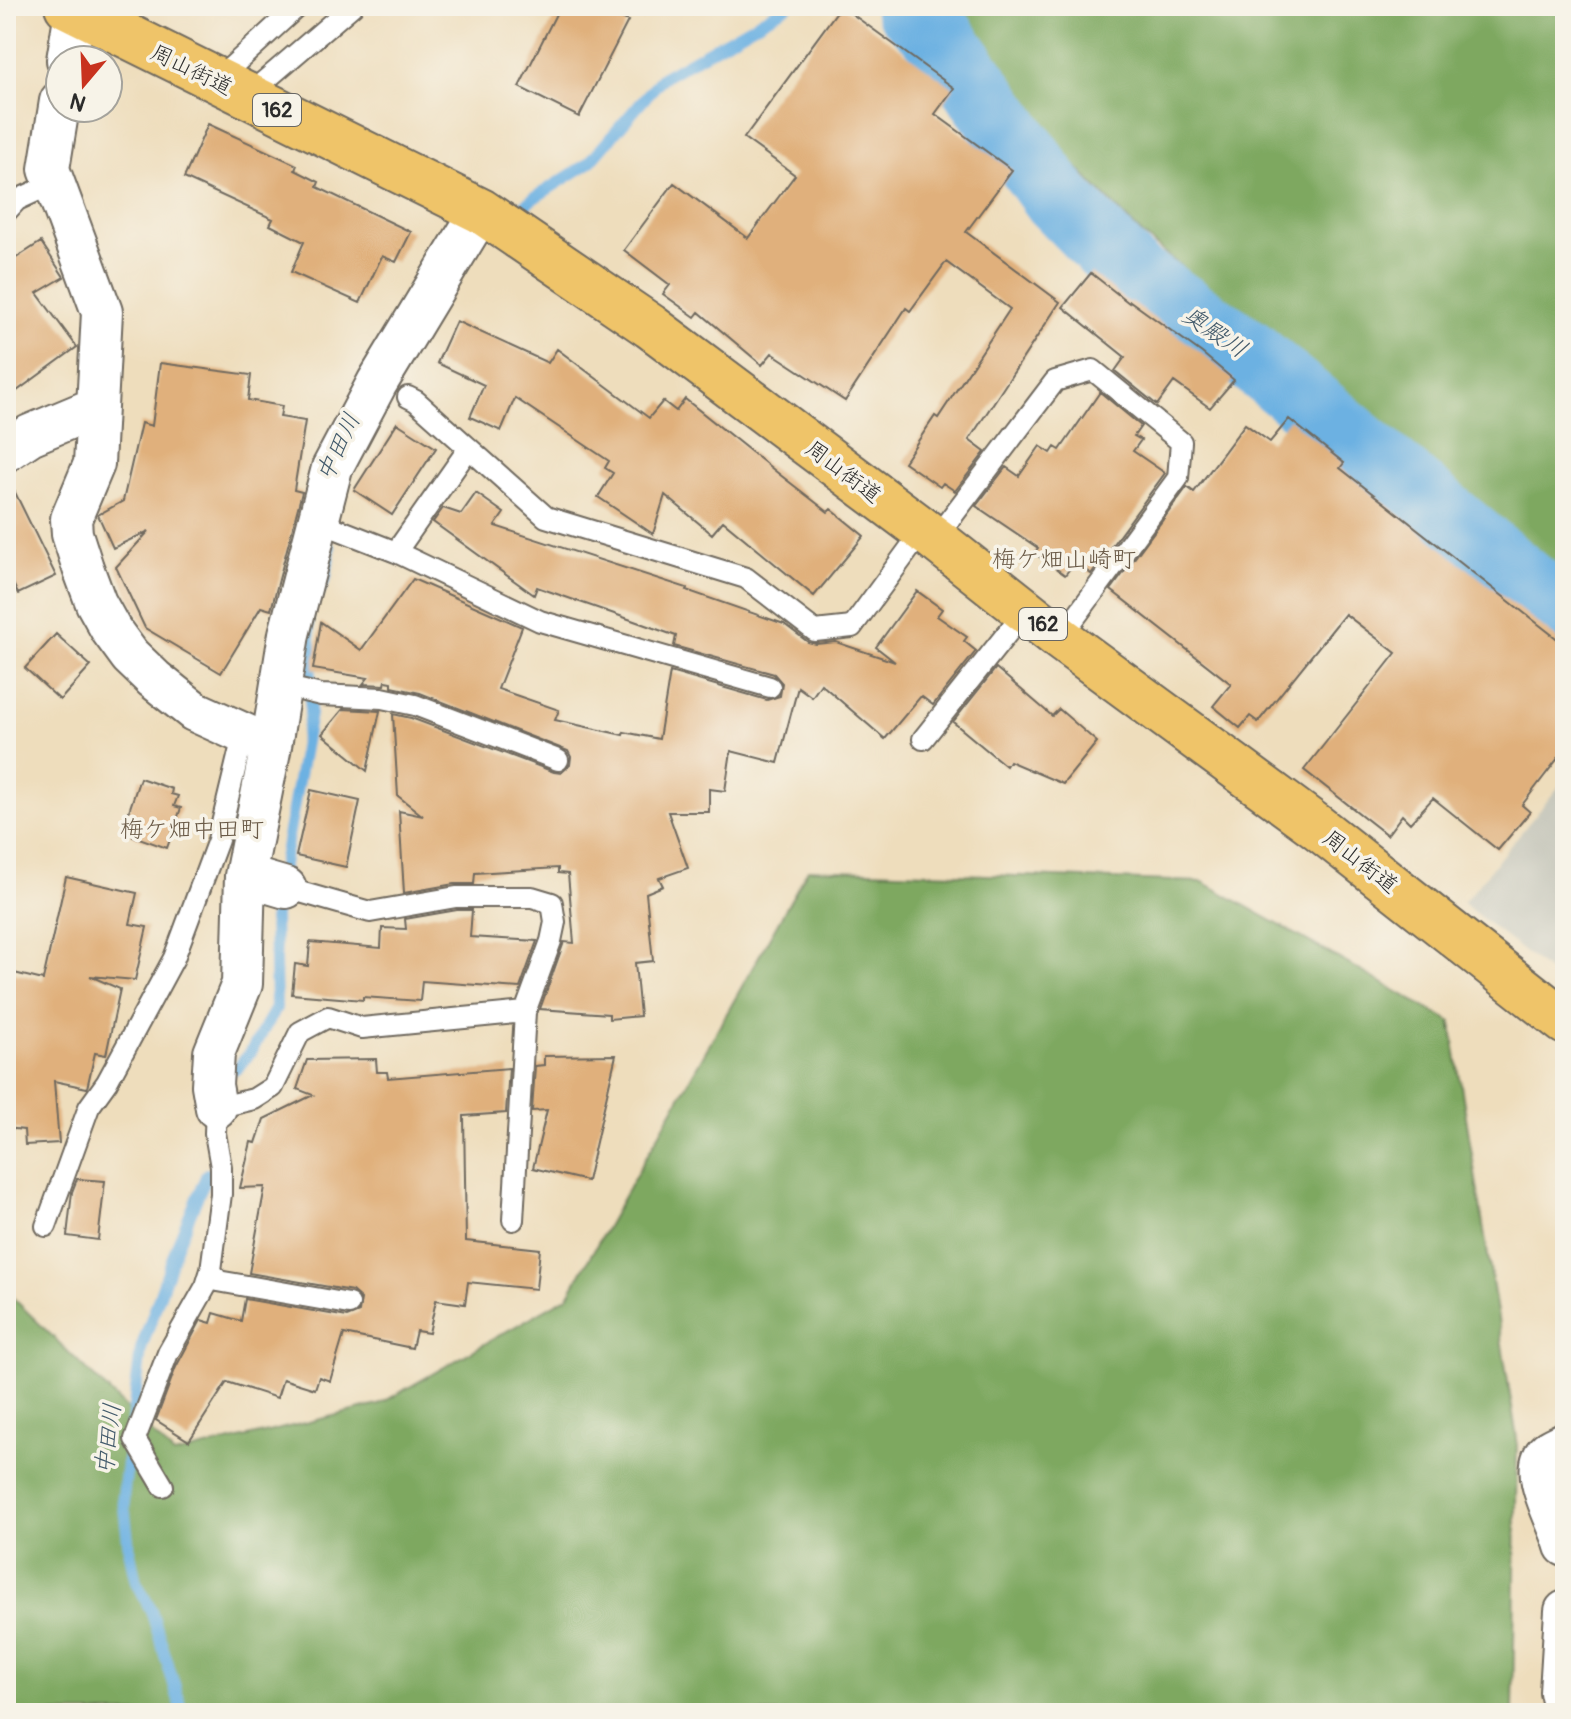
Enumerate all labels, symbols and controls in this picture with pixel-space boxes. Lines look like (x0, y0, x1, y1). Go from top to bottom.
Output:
street label: 周山街道 (146, 38, 237, 102)
north arrow (44, 44, 124, 124)
text: N (66, 86, 89, 118)
road number: 162 (253, 94, 301, 126)
water label: 奥殿川 (1177, 300, 1253, 365)
water label: 中田川 (310, 408, 367, 486)
street label: 周山街道 (800, 434, 887, 509)
district label: 梅ケ畑山崎町 (992, 545, 1136, 574)
road number: 162 (1019, 608, 1067, 640)
district label: 梅ケ畑中田町 (120, 815, 264, 844)
street label: 周山街道 (1317, 824, 1404, 900)
water label: 中田川 (90, 1402, 127, 1477)

